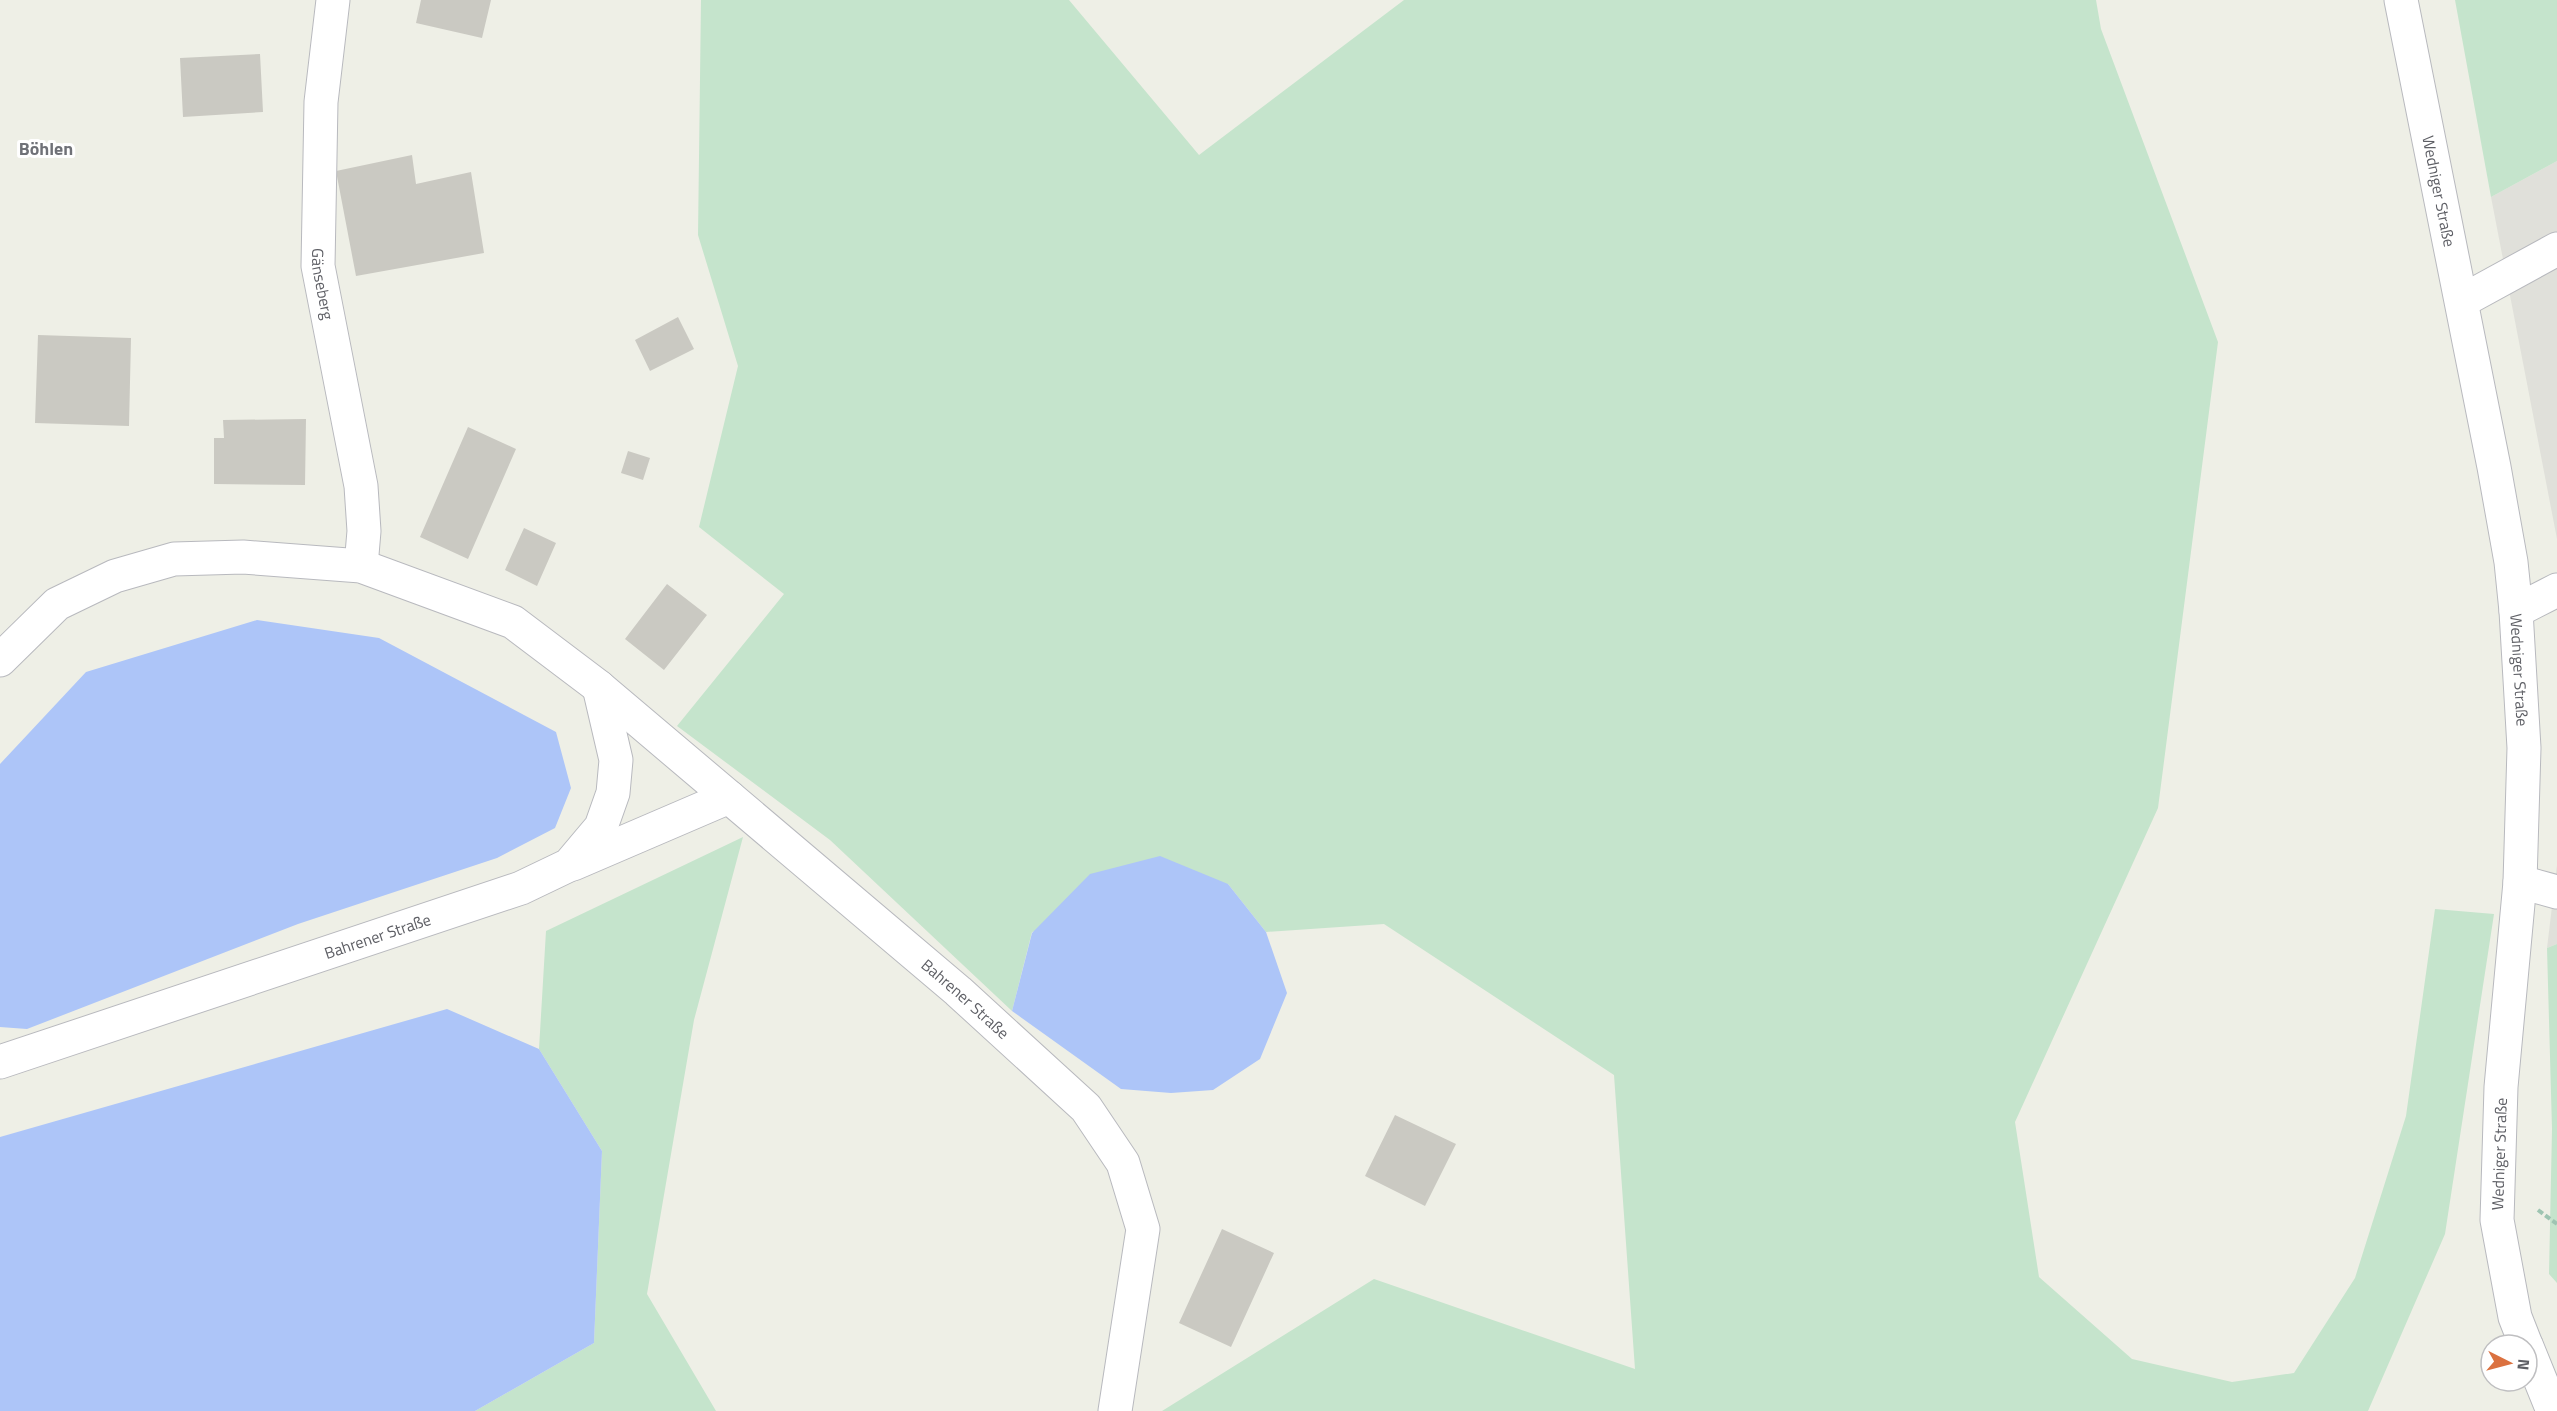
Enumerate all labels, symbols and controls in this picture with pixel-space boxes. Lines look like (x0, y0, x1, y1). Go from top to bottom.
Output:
street label: Wedniger Straße (2416, 134, 2462, 249)
district label: Böhlen (19, 135, 73, 162)
street label: Gänseberg (306, 248, 340, 322)
street label: Wedniger Straße (2504, 613, 2535, 727)
street label: Bahrener Straße (321, 907, 434, 965)
street label: Bahrener Straße (916, 953, 1015, 1044)
street label: Wedniger Straße (2485, 1097, 2513, 1211)
north arrow (2479, 1333, 2539, 1393)
text: N (2511, 1358, 2536, 1371)

